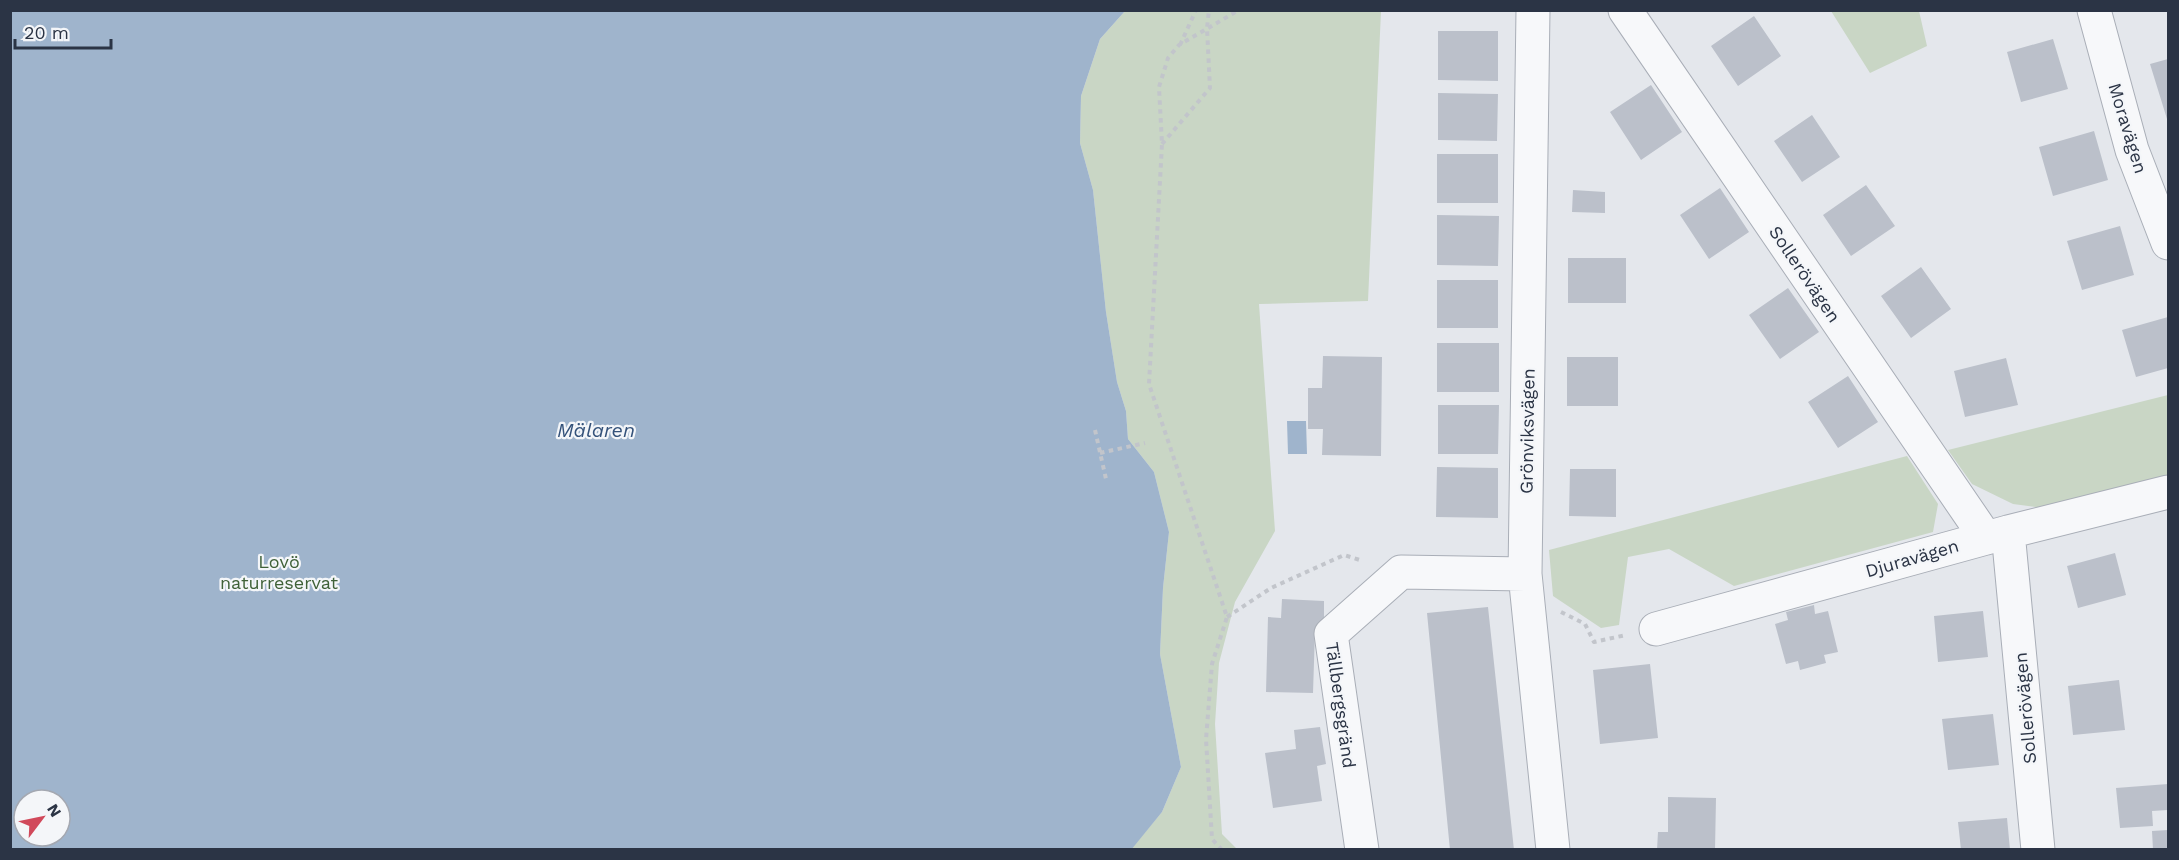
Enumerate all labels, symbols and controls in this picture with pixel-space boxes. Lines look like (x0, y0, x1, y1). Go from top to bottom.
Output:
scale bar (15, 12, 111, 50)
text: 20 m (24, 22, 69, 43)
street label: Moravägen (2104, 80, 2152, 176)
street label: Sollerövägen (1765, 222, 1845, 326)
street label: Grönviksvägen (1515, 368, 1539, 494)
water label: Mälaren (557, 418, 635, 442)
street label: Djuravägen (1863, 535, 1961, 581)
park label: Lovö naturreservat (220, 551, 339, 593)
street label: Tällbergsgränd (1322, 641, 1360, 769)
street label: Sollerövägen (2010, 651, 2040, 765)
north arrow (12, 788, 72, 848)
text: N (43, 800, 65, 820)

